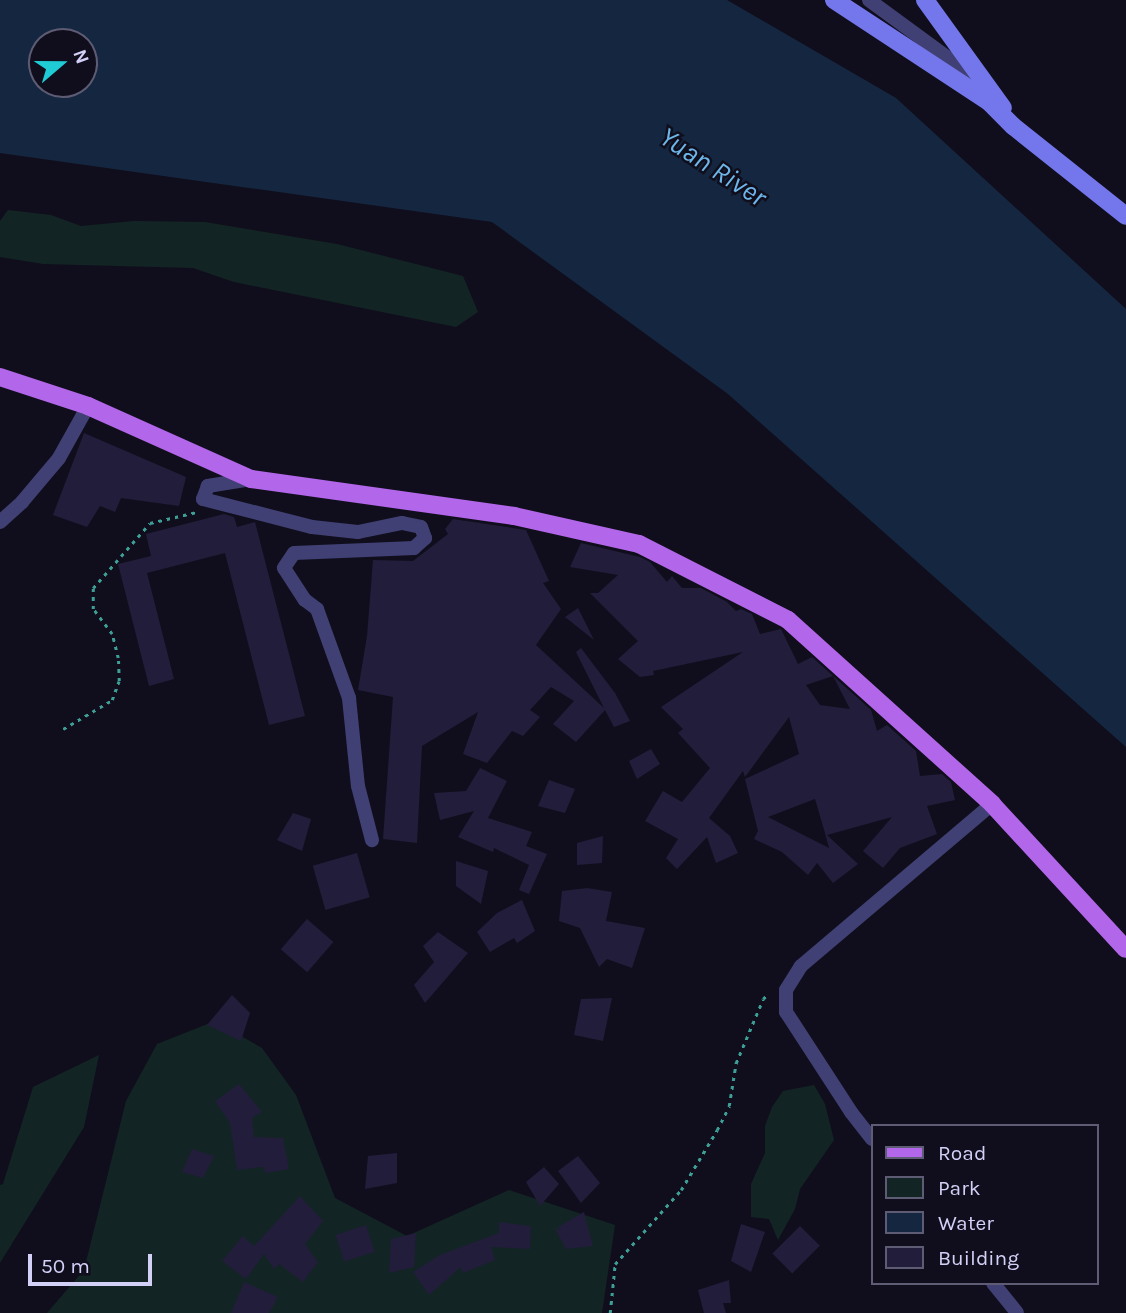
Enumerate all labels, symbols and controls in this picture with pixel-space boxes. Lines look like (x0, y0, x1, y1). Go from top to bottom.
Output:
north arrow (28, 28, 98, 98)
text: N (68, 46, 94, 67)
water label: Yuan River (653, 120, 773, 214)
legend (870, 1124, 1098, 1285)
text: Road (938, 1141, 986, 1165)
text: Park (938, 1176, 981, 1200)
text: Water (938, 1211, 994, 1235)
scale bar (32, 1240, 156, 1284)
text: Building (938, 1246, 1019, 1270)
text: 50 m (41, 1254, 90, 1278)

